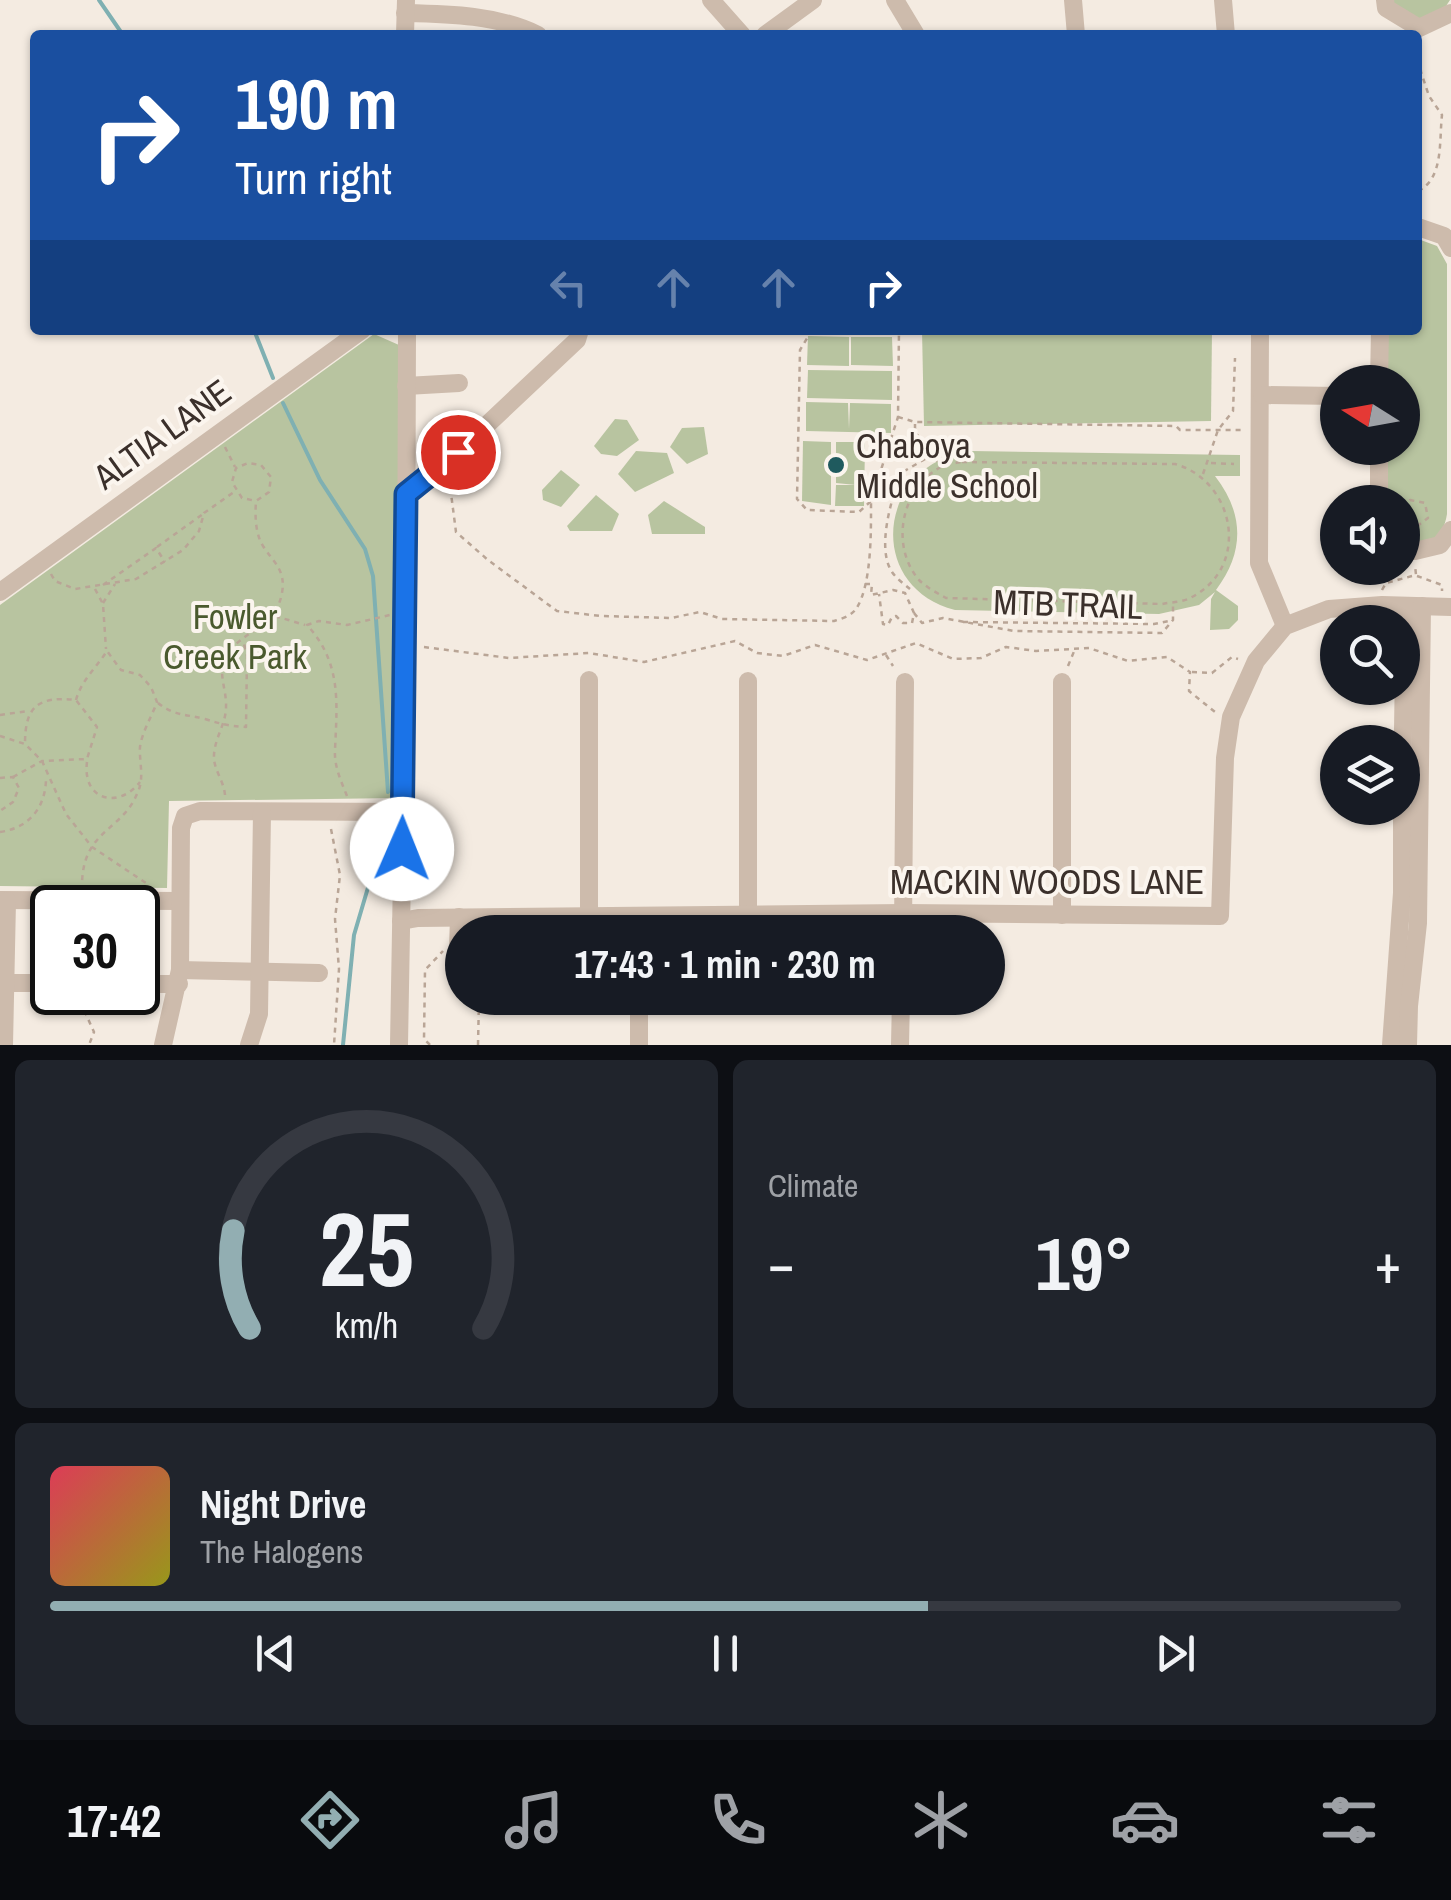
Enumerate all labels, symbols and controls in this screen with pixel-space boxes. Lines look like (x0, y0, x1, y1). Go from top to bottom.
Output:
text: 190 m (235, 57, 398, 151)
icon: right (70, 70, 200, 200)
text: Turn right (235, 147, 392, 208)
icon: left (541, 260, 596, 315)
icon: ahead (646, 260, 701, 315)
icon: ahead (751, 260, 806, 315)
icon: right (856, 260, 911, 315)
north arrow (1320, 365, 1420, 465)
map controls (1320, 365, 1420, 825)
street label: ALTIA LANE (83, 368, 240, 500)
pin (416, 410, 501, 495)
place label: Chaboya Middle School (856, 422, 1038, 509)
icon: arrive (431, 425, 486, 480)
marker: Chaboya Middle School (825, 454, 847, 476)
button: sound (1320, 485, 1420, 585)
street label: MTB TRAIL (993, 578, 1144, 630)
park label: Fowler Creek Park (163, 593, 307, 680)
button: search (1320, 605, 1420, 705)
button: layers (1320, 725, 1420, 825)
position arrow (350, 797, 454, 901)
street label: MACKIN WOODS LANE (890, 858, 1204, 905)
speed limit sign: 30 (30, 885, 160, 1015)
text: 17:43 · 1 min · 230 m (574, 939, 876, 990)
text: Climate (768, 1164, 858, 1207)
text: 25 (319, 1178, 414, 1318)
text: 19° (1035, 1212, 1134, 1313)
text: − (768, 1226, 794, 1300)
text: + (1375, 1226, 1401, 1300)
text: km/h (335, 1301, 398, 1349)
text: Night Drive (200, 1479, 366, 1530)
text: The Halogens (200, 1530, 363, 1573)
icon: previous (248, 1626, 303, 1681)
icon: pause (698, 1626, 753, 1681)
icon: next (1148, 1626, 1203, 1681)
icon: directions (295, 1785, 365, 1855)
icon: music (499, 1785, 569, 1855)
icon: phone (703, 1785, 773, 1855)
icon: climate (906, 1785, 976, 1855)
icon: car (1110, 1785, 1180, 1855)
icon: filters (1314, 1785, 1384, 1855)
text: 17:42 (67, 1790, 161, 1851)

